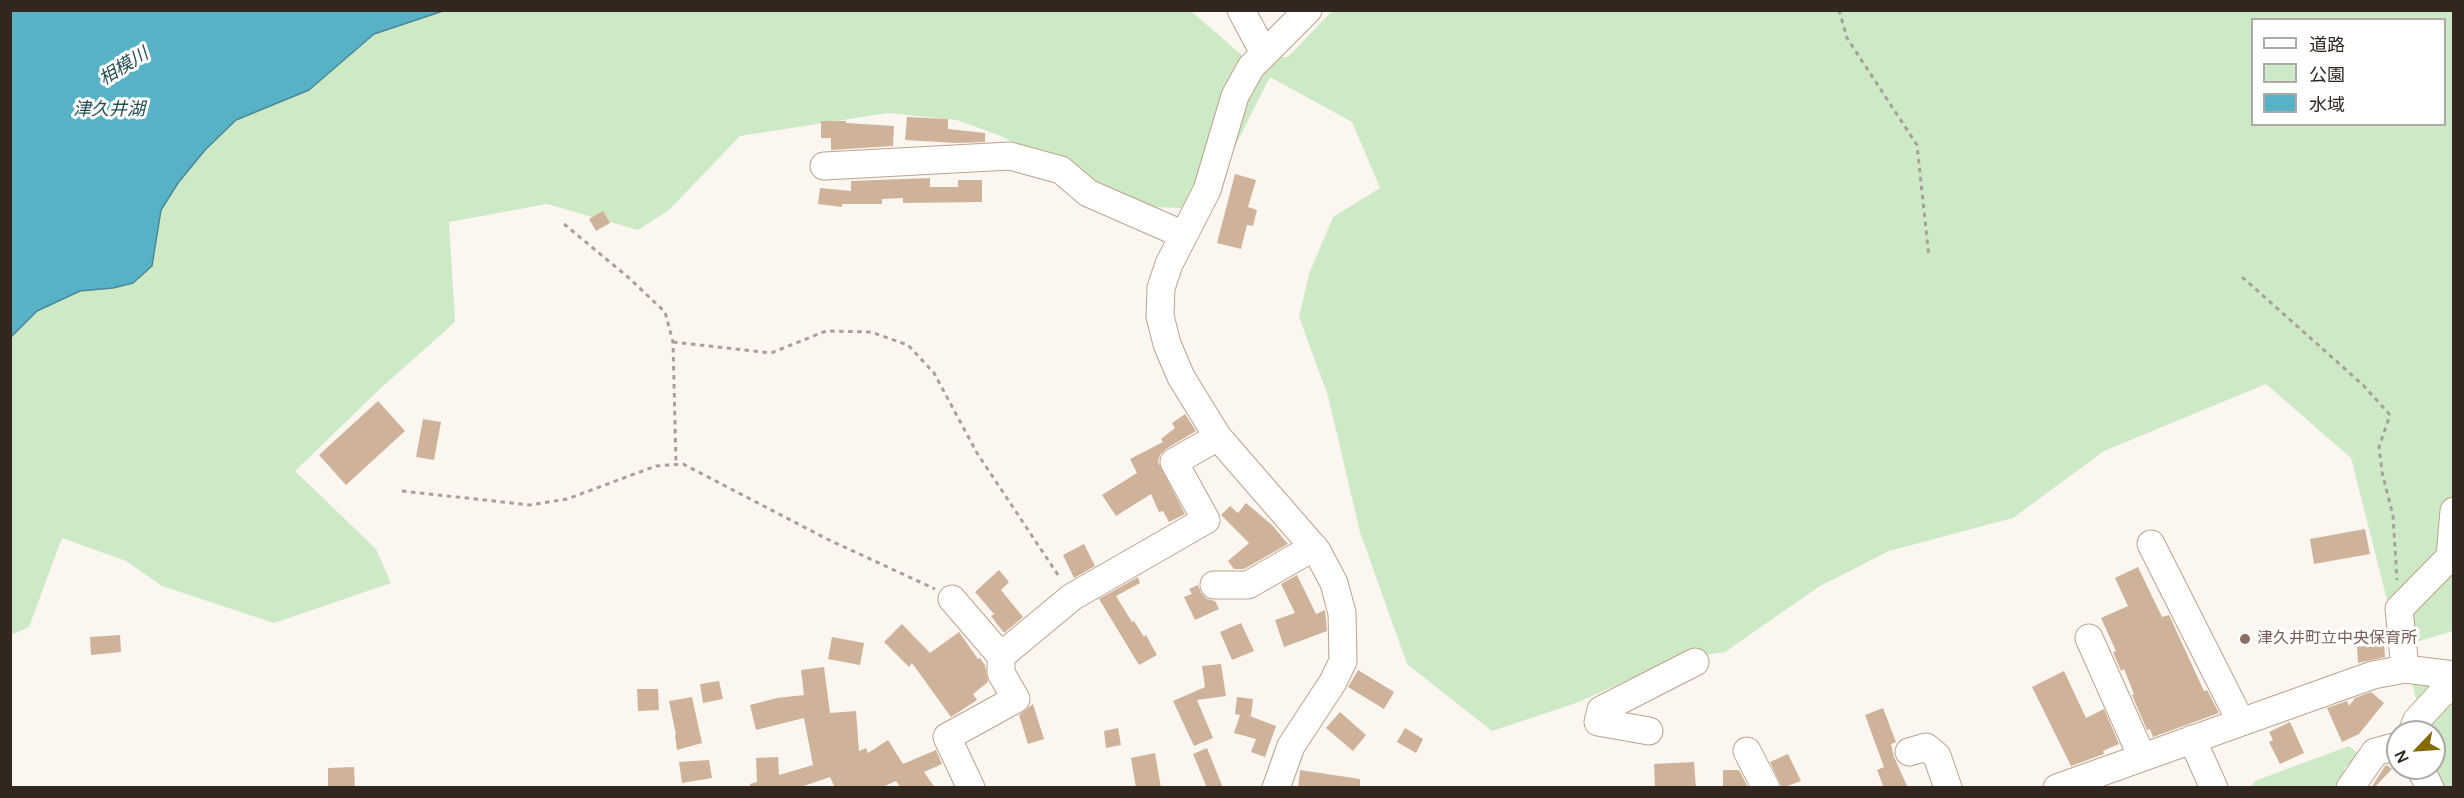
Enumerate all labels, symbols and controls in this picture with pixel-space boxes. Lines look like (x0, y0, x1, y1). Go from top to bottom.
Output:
legend (2251, 18, 2446, 126)
text: 道路 (2309, 32, 2345, 56)
water label: 相模川 (95, 44, 153, 90)
text: 公園 (2309, 62, 2345, 86)
text: 水域 (2309, 92, 2345, 116)
water label: 津久井湖 (73, 99, 145, 121)
place label: 津久井町立中央保育所 (2257, 629, 2417, 649)
marker: 津久井町立中央保育所 (2238, 632, 2252, 646)
north arrow (2386, 720, 2446, 780)
text: N (2389, 747, 2414, 767)

